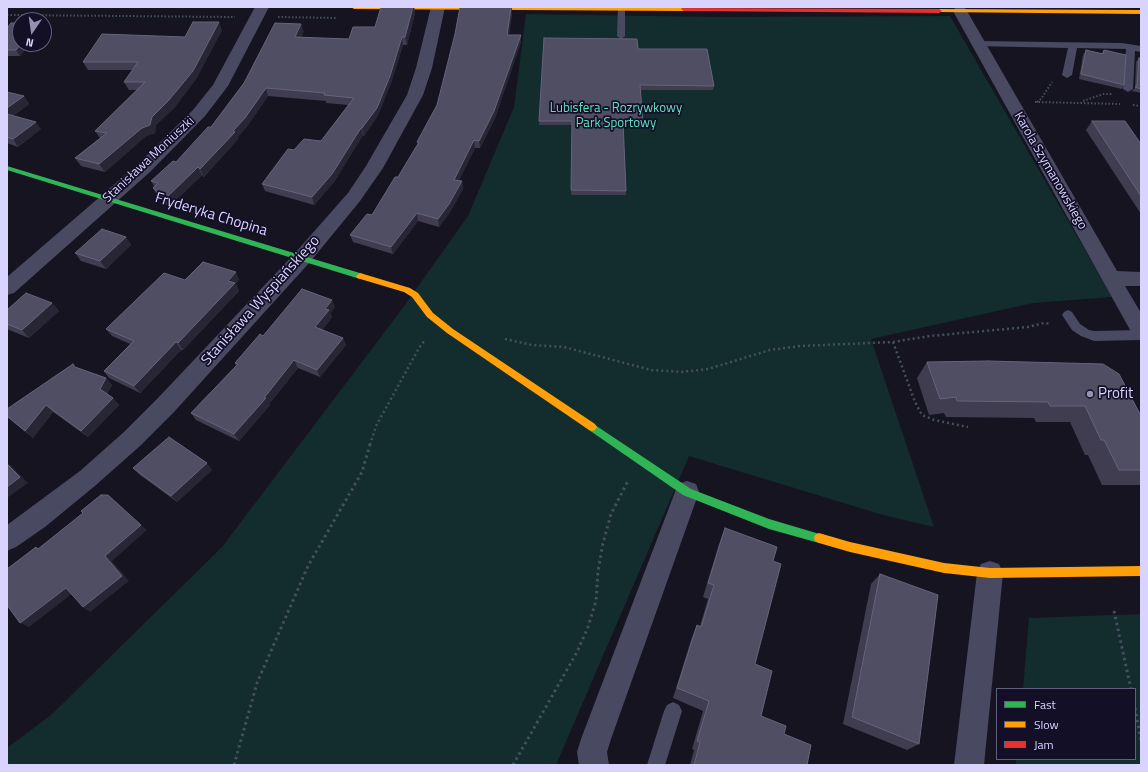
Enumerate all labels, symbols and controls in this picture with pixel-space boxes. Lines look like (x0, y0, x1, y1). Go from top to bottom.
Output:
north arrow (12, 12, 52, 52)
text: N (24, 34, 35, 51)
park label: Lubisfera - Rozrywkowy Park Sportowy (550, 101, 682, 132)
street label: Karola Szymanowskiego (1010, 110, 1090, 232)
street label: Stanisława Moniuszki (100, 114, 198, 206)
street label: Fryderyka Chopina (153, 189, 269, 241)
street label: Stanisława Wyspiańskiego (198, 232, 324, 370)
place label: Profit (1098, 385, 1133, 403)
marker: Profit (1085, 389, 1095, 399)
legend (996, 688, 1136, 760)
text: Fast (1034, 695, 1056, 714)
text: Slow (1034, 715, 1059, 734)
text: Jam (1034, 735, 1054, 754)

